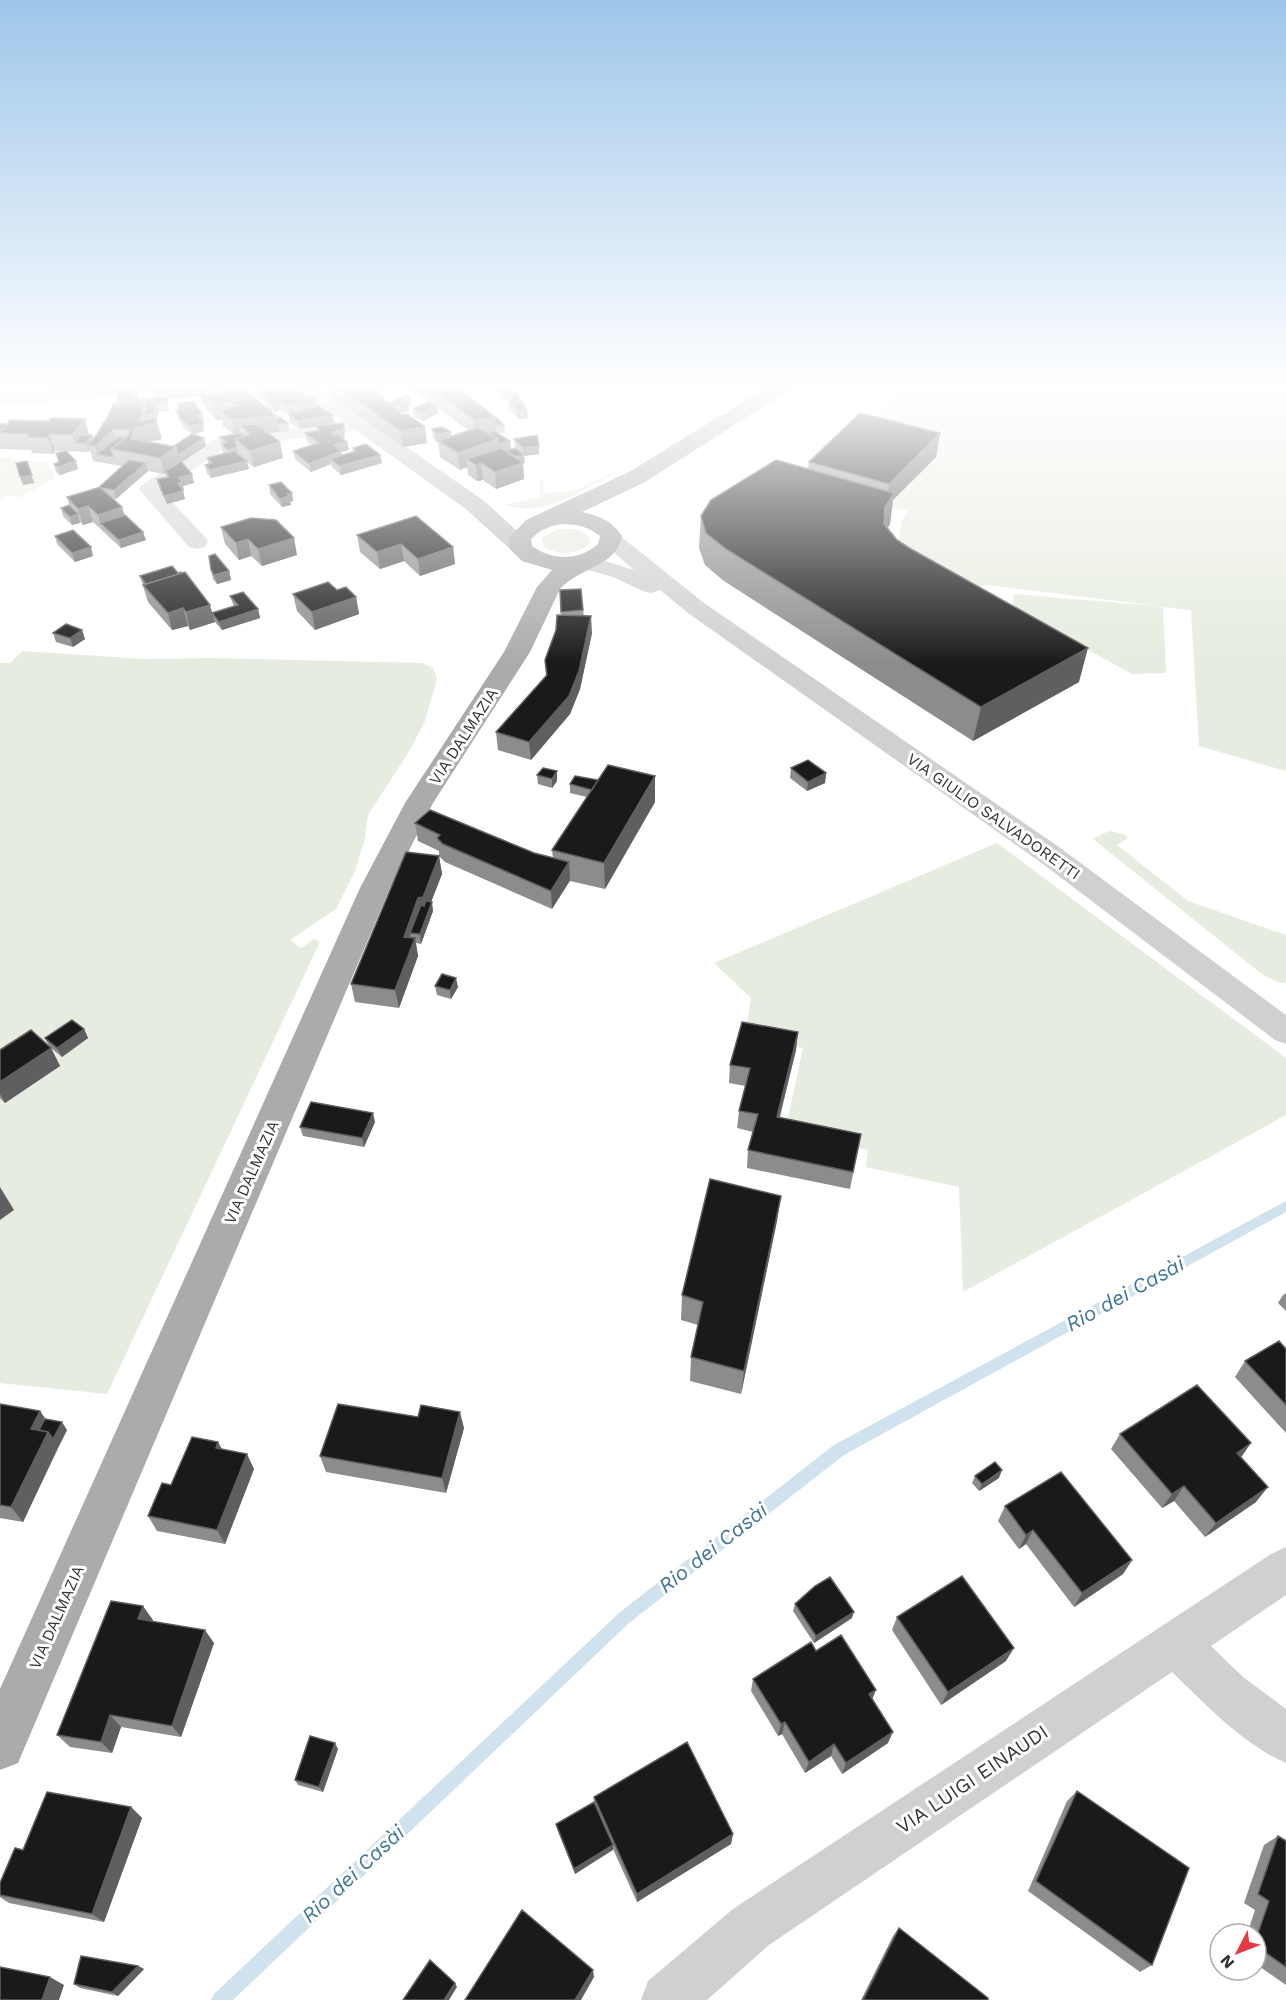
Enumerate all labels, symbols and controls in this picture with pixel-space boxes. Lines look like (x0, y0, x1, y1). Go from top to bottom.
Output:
street label: VIA DALMAZIA (425, 684, 502, 788)
street label: VIA GIULIO SALVADORETTI (904, 749, 1084, 884)
street label: VIA DALMAZIA (220, 1117, 283, 1227)
water label: Rio dei Casài (1061, 1250, 1189, 1336)
water label: Rio dei Casài (653, 1497, 773, 1598)
street label: VIA DALMAZIA (25, 1562, 88, 1672)
street label: VIA LUIGI EINAUDI (892, 1719, 1052, 1839)
water label: Rio dei Casài (296, 1819, 410, 1928)
north arrow (1208, 1922, 1268, 1982)
text: N (1216, 1951, 1238, 1972)

